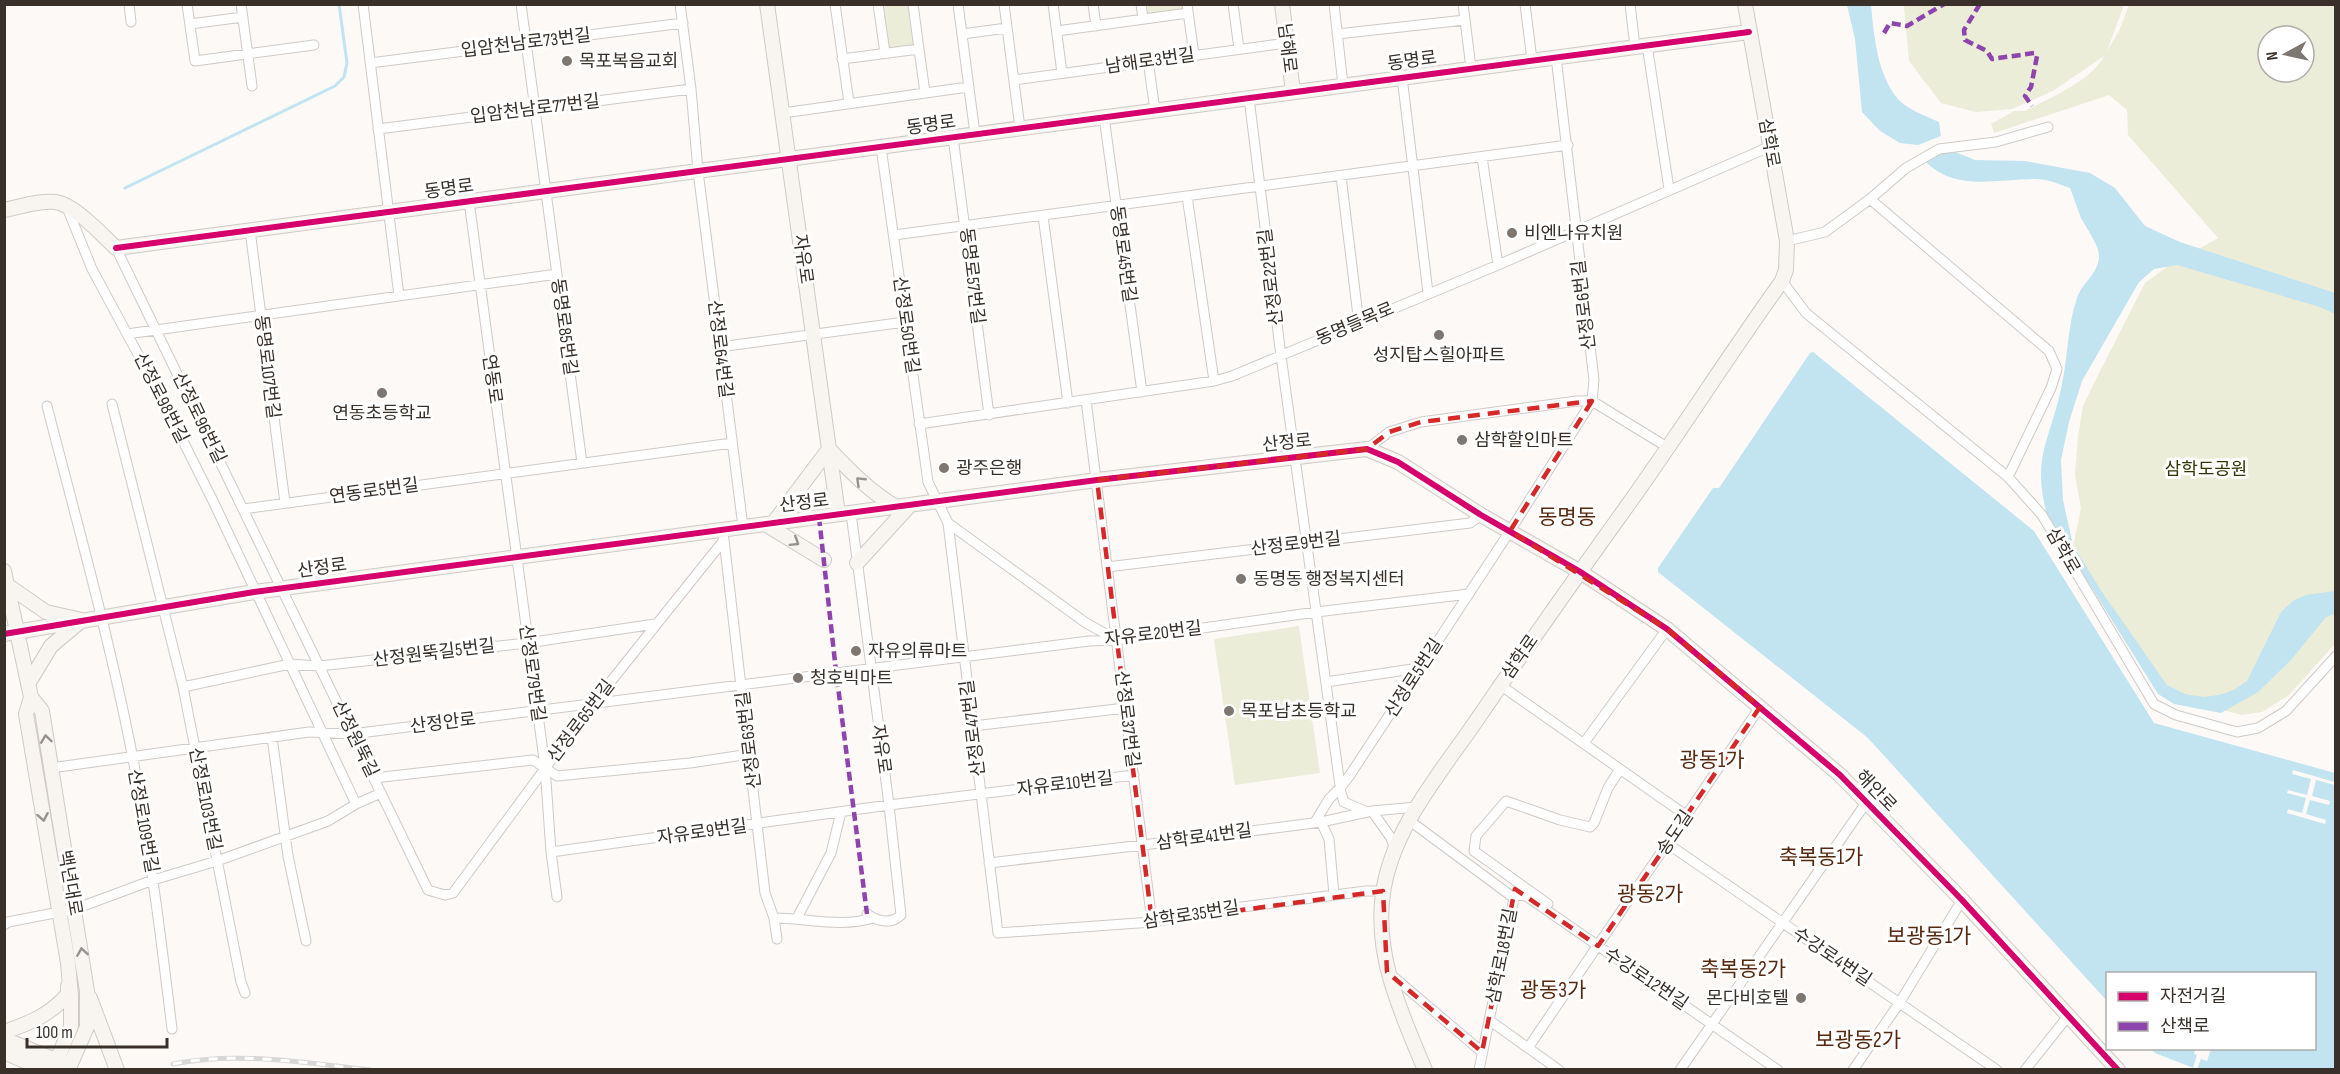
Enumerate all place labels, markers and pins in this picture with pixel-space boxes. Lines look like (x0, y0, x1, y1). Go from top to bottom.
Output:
place label: 목포복음교회 (579, 51, 678, 72)
marker: 목포복음교회 (560, 54, 574, 68)
place label: 비엔나유치원 (1524, 223, 1623, 244)
marker: 비엔나유치원 (1505, 226, 1519, 240)
marker: 성지탑스힐아파트 (1432, 328, 1446, 342)
place label: 성지탑스힐아파트 (1373, 345, 1505, 366)
marker: 연동초등학교 (375, 386, 389, 400)
place label: 연동초등학교 (332, 403, 432, 424)
place label: 삼학할인마트 (1474, 430, 1573, 451)
marker: 삼학할인마트 (1455, 433, 1469, 447)
place label: 광주은행 (956, 458, 1022, 479)
marker: 광주은행 (937, 461, 951, 475)
place label: 동명동 행정복지센터 (1253, 569, 1405, 590)
marker: 동명동 행정복지센터 (1234, 572, 1248, 586)
place label: 자유의류마트 (868, 641, 967, 662)
marker: 자유의류마트 (849, 644, 863, 658)
place label: 청호빅마트 (810, 668, 893, 689)
marker: 청호빅마트 (791, 671, 805, 685)
place label: 목포남초등학교 (1241, 701, 1357, 722)
marker: 목포남초등학교 (1222, 704, 1236, 718)
place label: 몬다비호텔 (1706, 988, 1789, 1009)
marker: 몬다비호텔 (1794, 991, 1808, 1005)

